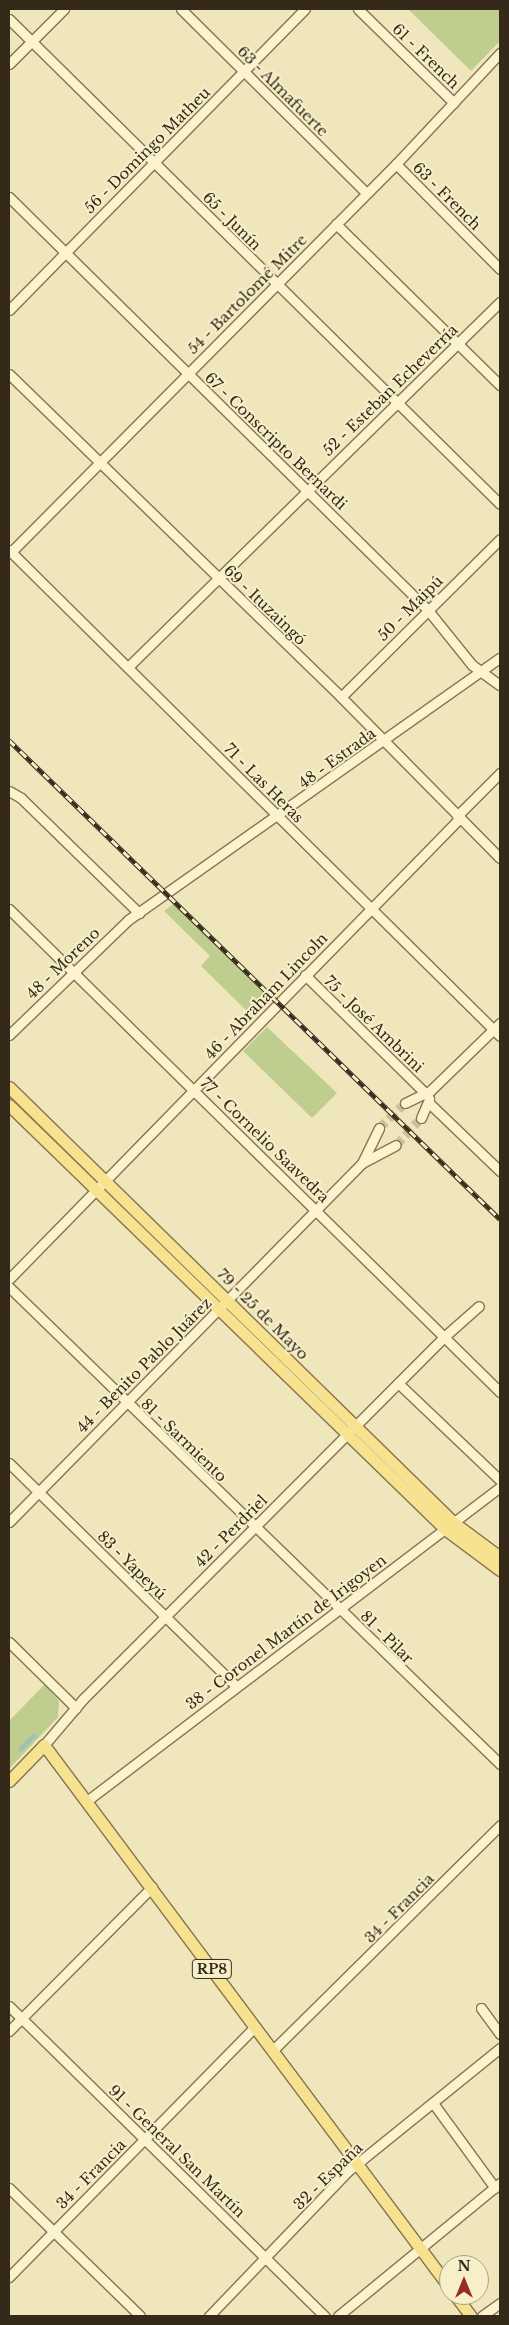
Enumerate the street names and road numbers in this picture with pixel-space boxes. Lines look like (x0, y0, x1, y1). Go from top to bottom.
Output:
street label: 61 - French (389, 20, 463, 92)
street label: 63 - Almafuerte (234, 42, 332, 140)
street label: 56 - Domingo Matheu (80, 83, 214, 217)
street label: 63 - French (409, 158, 485, 234)
street label: 65 - Junín (199, 188, 265, 254)
street label: 54 - Bartolomé Mitre (183, 230, 311, 358)
street label: 52 - Esteban Echeverría (319, 321, 461, 459)
street label: 67 - Conscripto Bernardi (201, 368, 351, 514)
street label: 69 - Ituzaingó (220, 561, 310, 649)
street label: 50 - Maipú (374, 572, 446, 644)
street label: 48 - Estrada (295, 724, 379, 792)
street label: 71 - Las Heras (221, 740, 307, 826)
street label: 48 - Moreno (23, 924, 103, 1002)
street label: 46 - Abraham Lincoln (201, 929, 331, 1063)
street label: 75 - José Ambrini (320, 972, 428, 1076)
street label: 77 - Cornelio Saavedra (197, 1074, 333, 1206)
street label: 79 - 25 de Mayo (214, 1265, 312, 1363)
street label: 44 - Benito Pablo Juárez (73, 1294, 215, 1436)
street label: 81 - Sarmiento (137, 1395, 231, 1485)
street label: 42 - Perdriel (191, 1491, 271, 1571)
street label: 83 - Yapeyú (94, 1527, 170, 1603)
street label: 38 - Coronel Martín de Irigoyen (182, 1551, 390, 1713)
street label: 81 - Pilar (357, 1607, 417, 1667)
street label: 34 - Francia (361, 1870, 437, 1946)
road number: RP8 (191, 1958, 233, 1980)
street label: 91 - General San Martín (105, 2081, 249, 2221)
street label: 34 - Francia (53, 2136, 129, 2212)
street label: 32 - España (290, 2139, 366, 2213)

